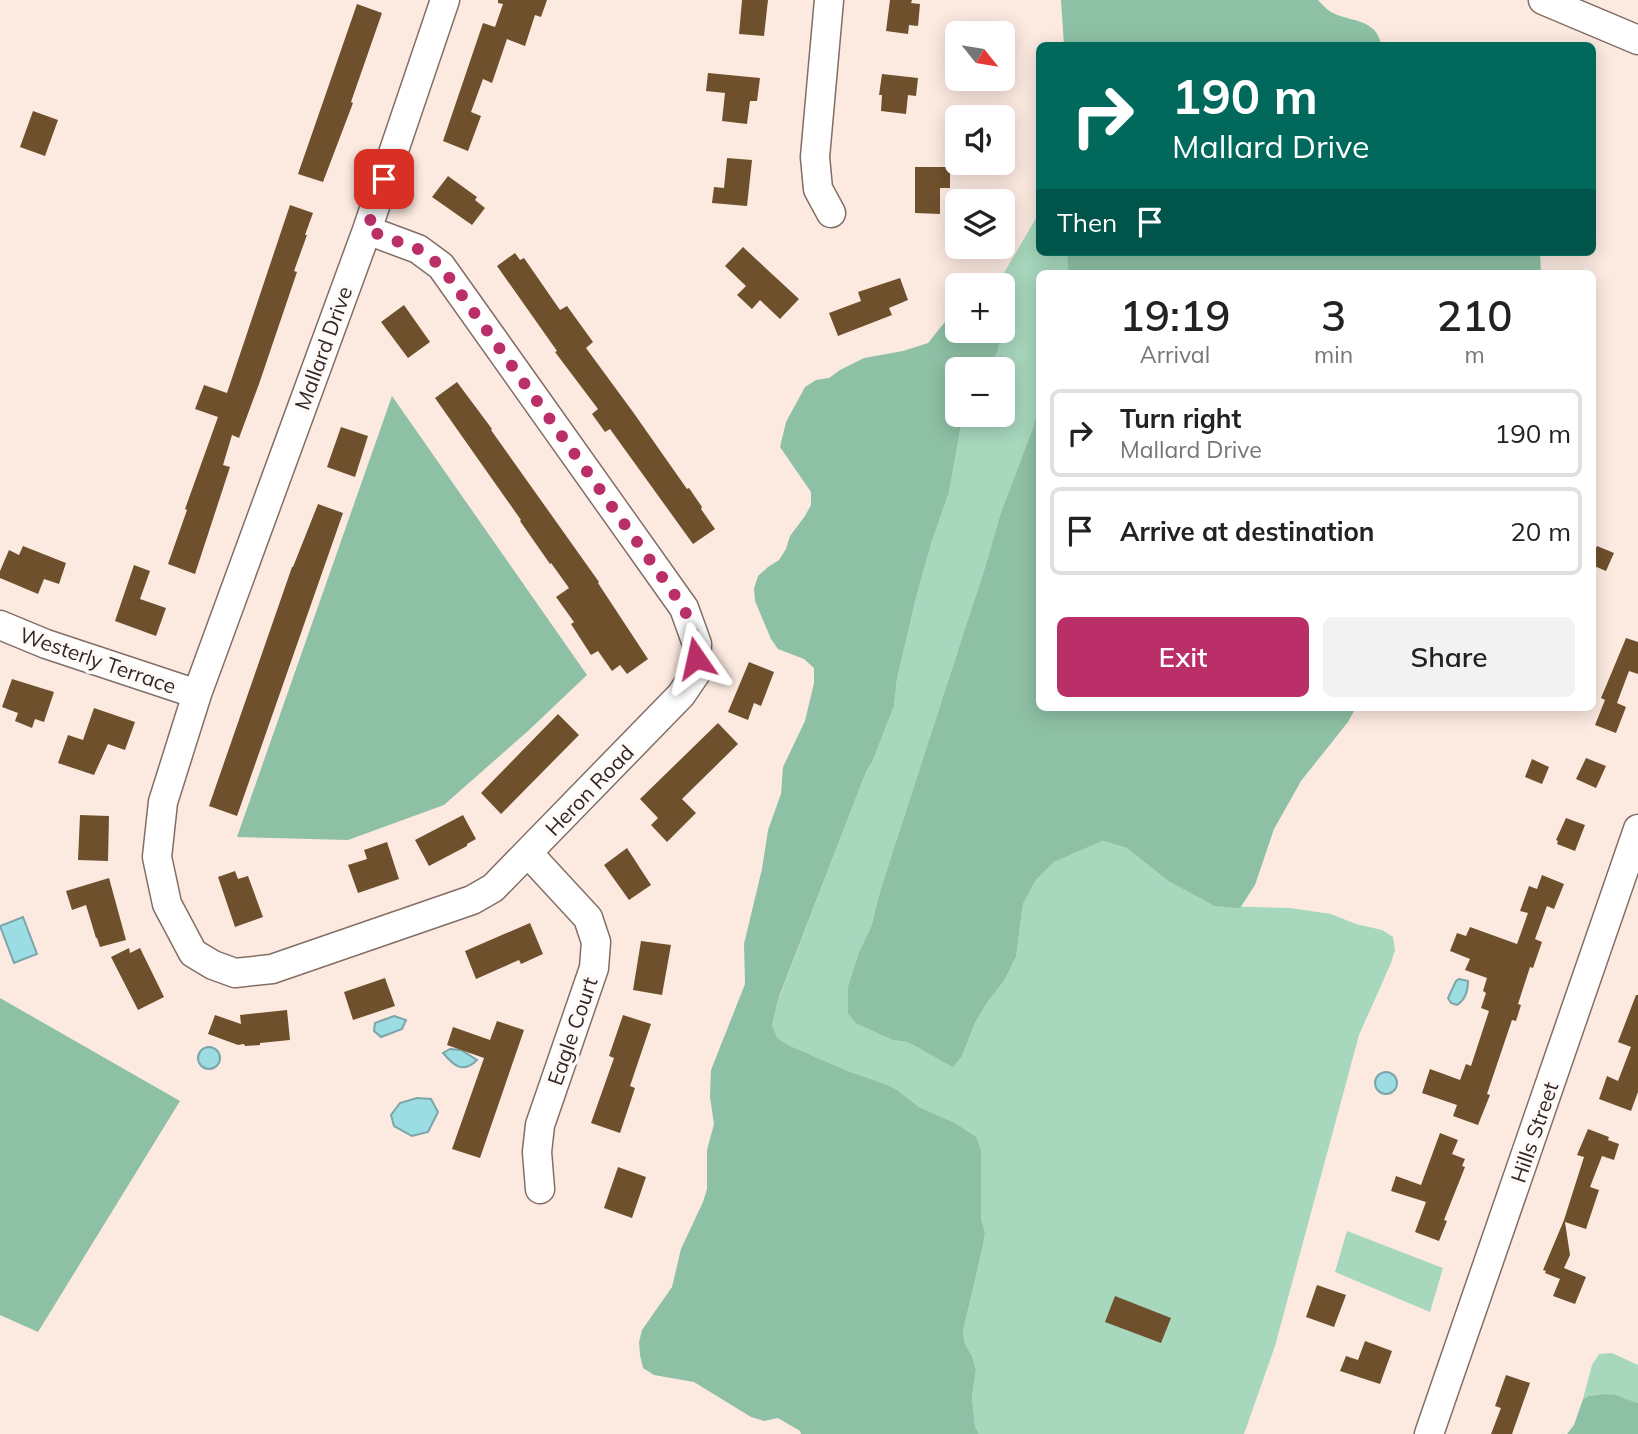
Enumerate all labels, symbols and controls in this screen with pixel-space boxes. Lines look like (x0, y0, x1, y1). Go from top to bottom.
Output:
north arrow (945, 21, 1015, 91)
map controls (945, 21, 1015, 427)
text: 190 m (1172, 65, 1318, 126)
icon: right (1057, 70, 1148, 161)
button: sound (945, 105, 1015, 175)
text: Mallard Drive (1172, 126, 1369, 166)
pin (354, 149, 414, 209)
icon: arrive (365, 160, 403, 198)
button: layers (945, 189, 1015, 259)
icon: arrive (1131, 203, 1169, 241)
text: Then (1057, 206, 1117, 239)
button: + (945, 273, 1015, 343)
street label: Mallard Drive (289, 283, 357, 413)
text: 19:19 (1120, 289, 1230, 342)
text: 3 (1321, 289, 1346, 342)
text: 210 (1437, 289, 1512, 342)
text: Arrival (1140, 340, 1210, 369)
text: min (1314, 340, 1353, 369)
text: m (1464, 340, 1485, 369)
button: − (945, 357, 1015, 427)
text: Turn right (1120, 402, 1241, 435)
icon: right (1061, 414, 1099, 452)
text: 190 m (1495, 417, 1571, 450)
text: Mallard Drive (1120, 435, 1262, 464)
icon: arrive (1061, 512, 1099, 550)
text: Arrive at destination (1120, 515, 1375, 548)
text: 20 m (1510, 515, 1571, 548)
button: Exit (1057, 617, 1309, 697)
button: Share (1323, 617, 1575, 697)
street label: Westerly Terrace (16, 621, 180, 699)
position arrow (659, 621, 733, 695)
street label: Heron Road (539, 739, 639, 841)
street label: Eagle Court (541, 974, 603, 1088)
street label: Hills Street (1505, 1078, 1563, 1186)

